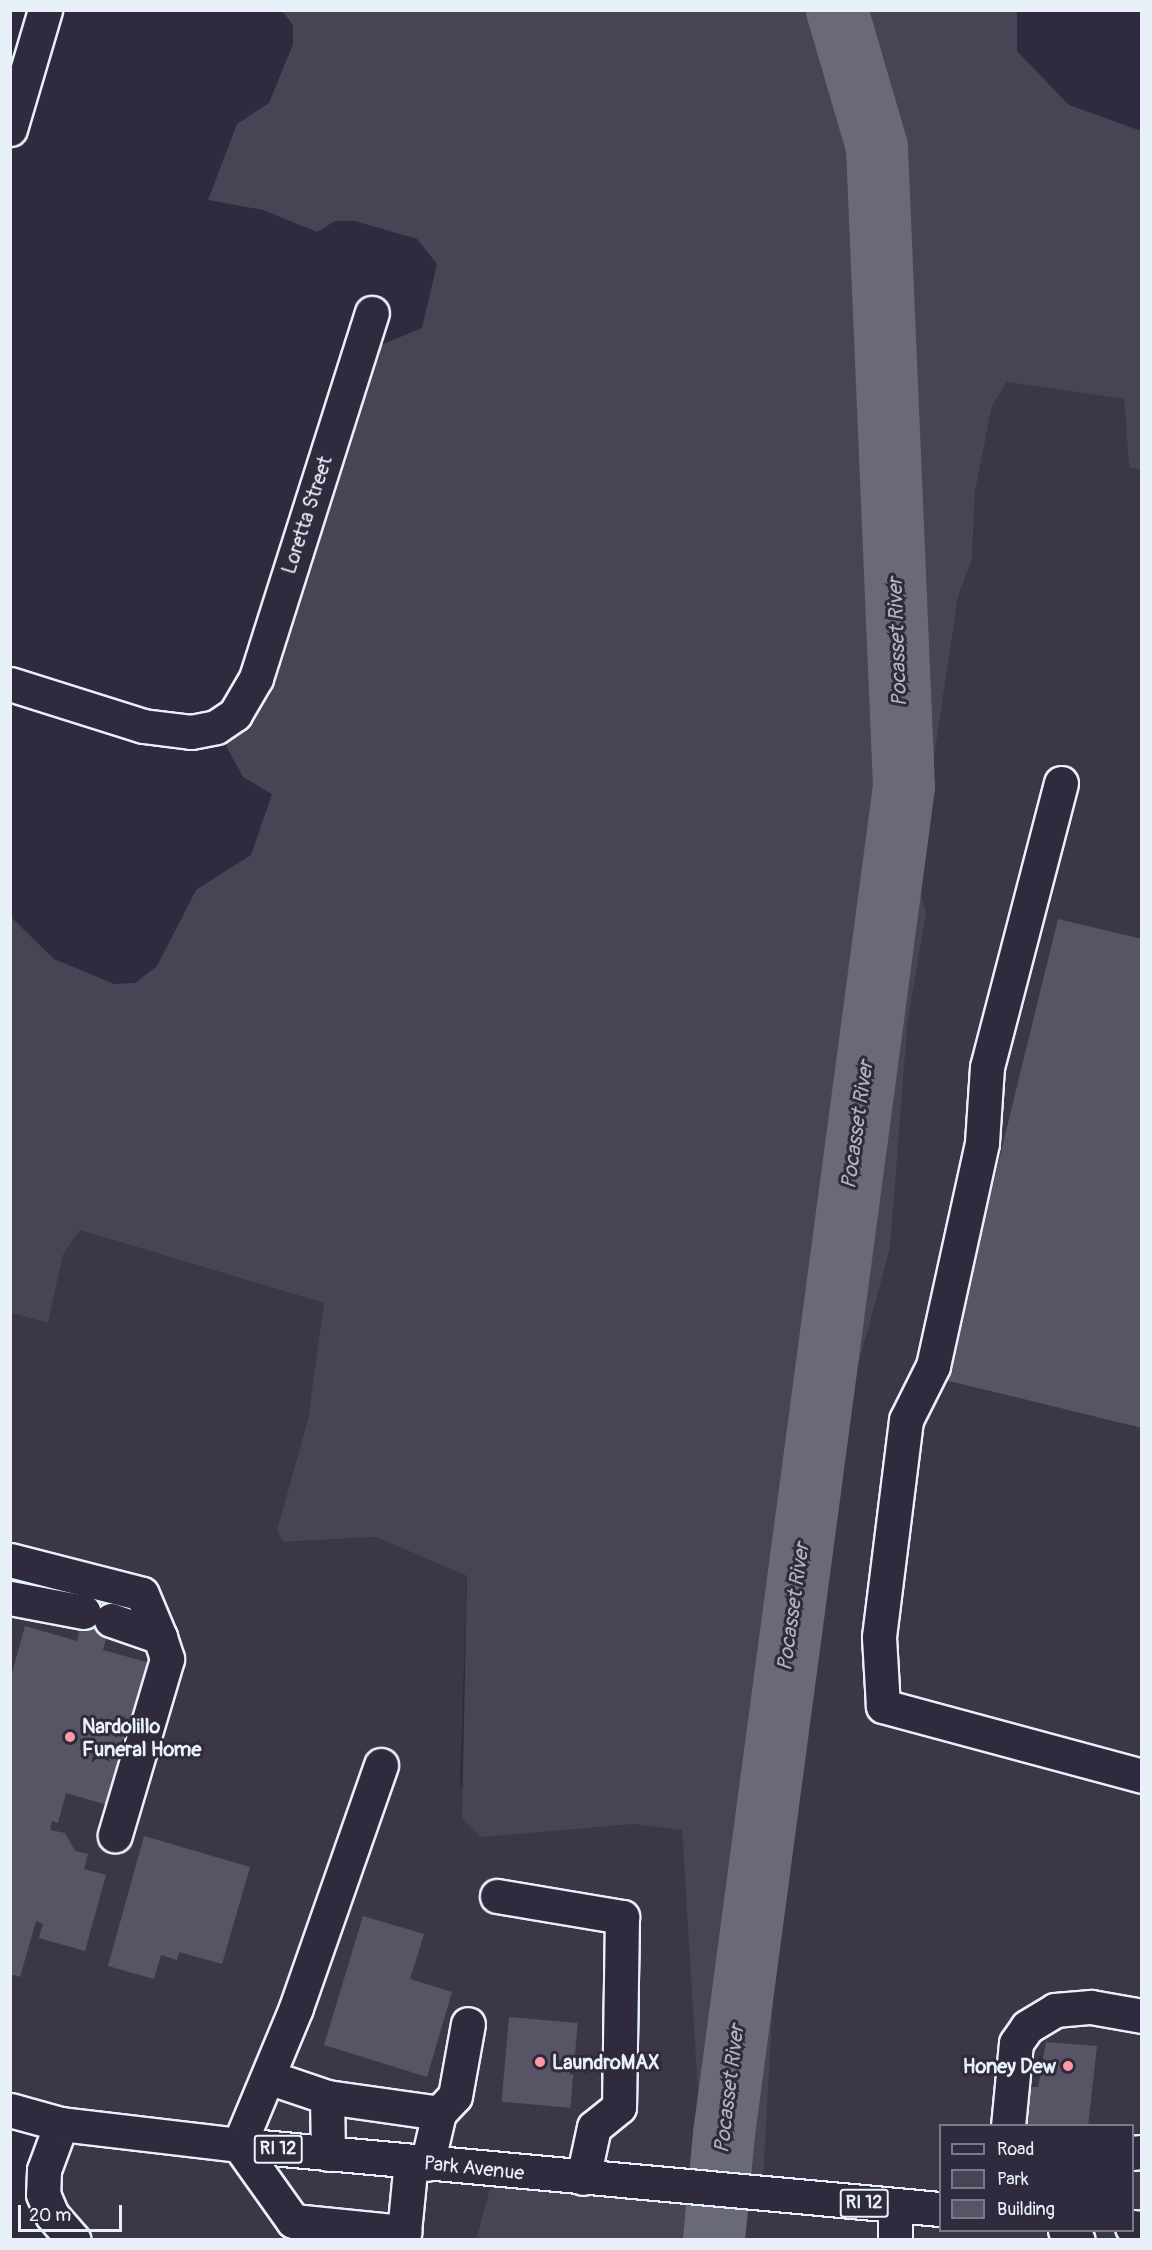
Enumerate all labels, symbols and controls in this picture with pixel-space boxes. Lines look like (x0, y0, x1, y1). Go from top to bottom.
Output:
street label: Loretta Street (277, 453, 337, 577)
water label: Pocasset River (883, 577, 913, 707)
water label: Pocasset River (837, 1059, 879, 1191)
water label: Pocasset River (773, 1541, 815, 1673)
place label: Nardolillo Funeral Home (82, 1714, 201, 1761)
marker: Nardolillo Funeral Home (63, 1730, 77, 1744)
water label: Pocasset River (710, 2023, 750, 2155)
place label: LaundroMAX (552, 2050, 660, 2074)
place label: Honey Dew (963, 2054, 1056, 2078)
marker: LaundroMAX (533, 2055, 547, 2069)
marker: Honey Dew (1061, 2059, 1075, 2073)
legend (939, 2124, 1134, 2232)
road number: RI 12 (252, 2134, 304, 2164)
text: Road (997, 2138, 1034, 2161)
street label: Park Avenue (423, 2151, 525, 2185)
text: Park (997, 2168, 1029, 2191)
road number: RI 12 (838, 2188, 890, 2218)
scale bar (21, 2193, 124, 2231)
text: Building (997, 2198, 1055, 2221)
text: 20 m (29, 2204, 71, 2227)

